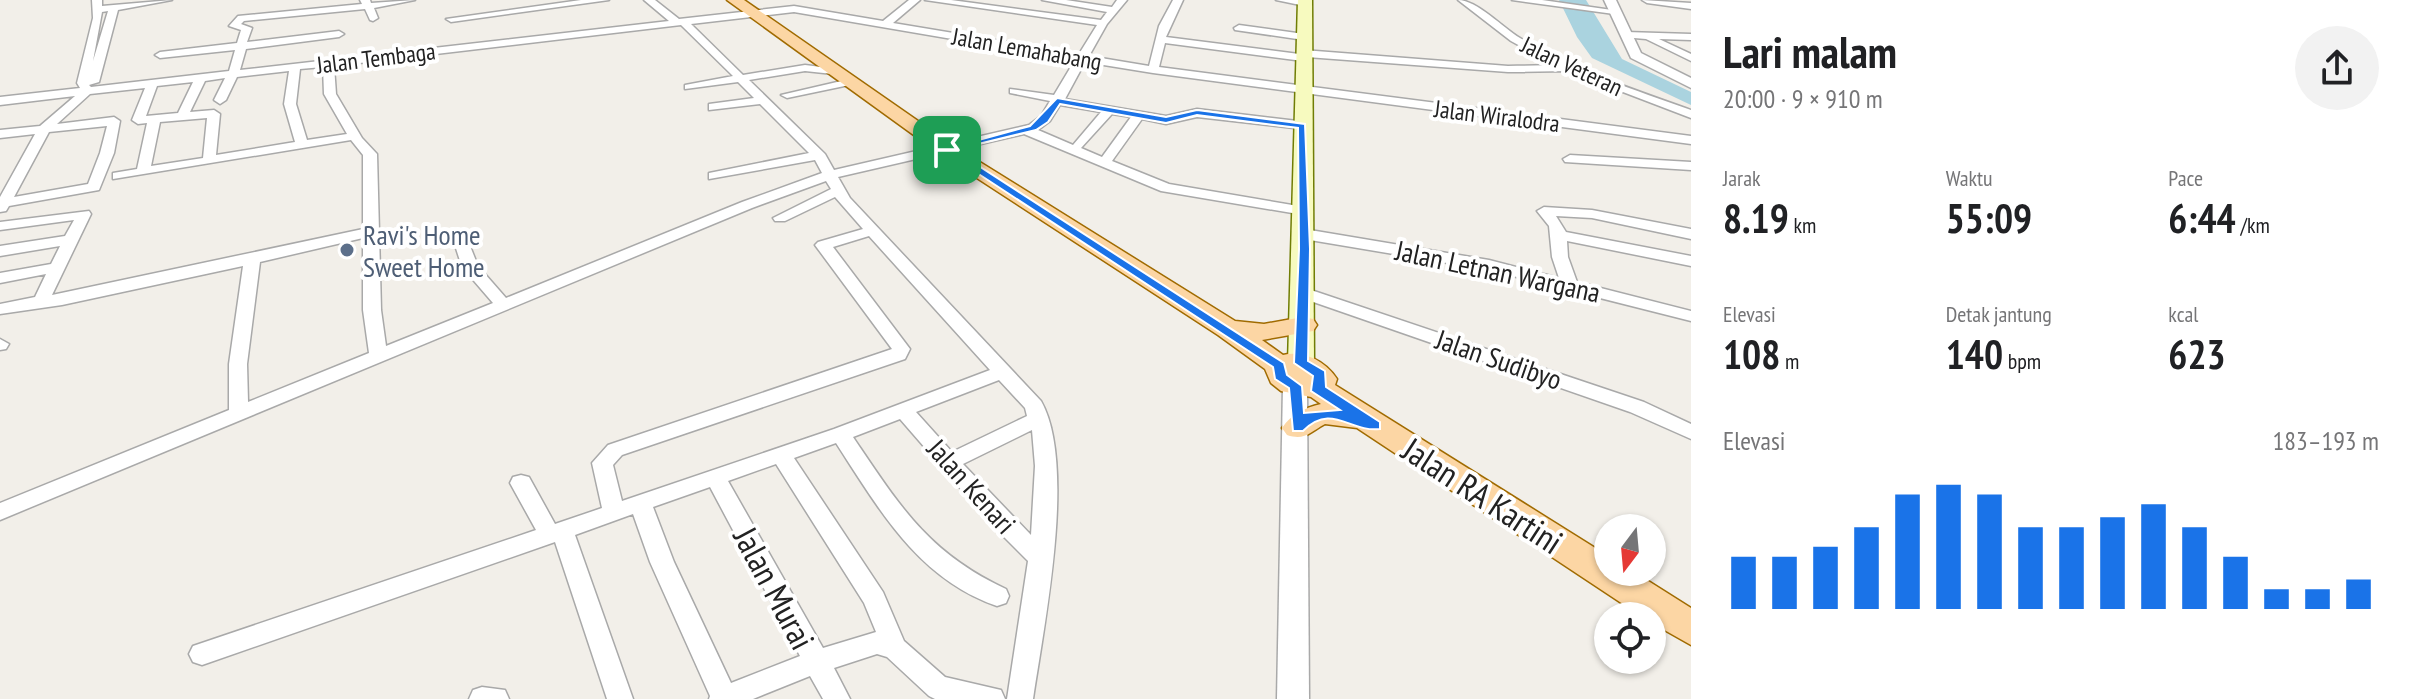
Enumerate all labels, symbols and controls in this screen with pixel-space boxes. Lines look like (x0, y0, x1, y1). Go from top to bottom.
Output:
street label: Jalan Lemahabang (949, 20, 1104, 77)
text: Lari malam (1723, 23, 1897, 80)
button: share (2295, 26, 2379, 110)
street label: Jalan Veteran (1515, 29, 1628, 103)
street label: Jalan Tembaga (314, 35, 437, 81)
text: 20:00 · 9 × 910 m (1723, 82, 1883, 115)
street label: Jalan Wiralodra (1432, 93, 1561, 139)
pin (913, 116, 981, 184)
icon: arrive (925, 128, 969, 172)
text: Jarak (1723, 164, 1760, 192)
text: Waktu (1946, 164, 1993, 192)
text: Pace (2168, 164, 2203, 192)
text: 8.19 (1723, 192, 1789, 244)
text: 55:09 (1946, 192, 2032, 244)
text: 6:44 (2168, 192, 2236, 244)
text: km (1789, 211, 1816, 239)
text: /km (2236, 211, 2270, 239)
place label: Ravi's Home Sweet Home (363, 216, 485, 285)
street label: Jalan Letnan Wargana (1391, 231, 1604, 311)
marker: Ravi's Home Sweet Home (338, 241, 356, 259)
text: Elevasi (1723, 300, 1776, 328)
text: Detak jantung (1946, 300, 2052, 328)
text: kcal (2168, 300, 2198, 328)
street label: Jalan Sudibyo (1430, 320, 1567, 398)
text: 108 (1723, 328, 1780, 380)
text: 140 (1946, 328, 2003, 380)
text: 623 (2168, 328, 2226, 380)
text: m (1780, 347, 1799, 375)
text: bpm (2003, 347, 2041, 375)
text: Elevasi (1723, 424, 1785, 457)
text: 183–193 m (2273, 424, 2379, 457)
street label: Jalan RA Kartini (1394, 426, 1571, 563)
street label: Jalan Kenari (919, 430, 1024, 541)
north arrow (1594, 514, 1666, 586)
map controls (1594, 514, 1666, 674)
street label: Jalan Murai (724, 518, 825, 657)
button: locate (1594, 602, 1666, 674)

